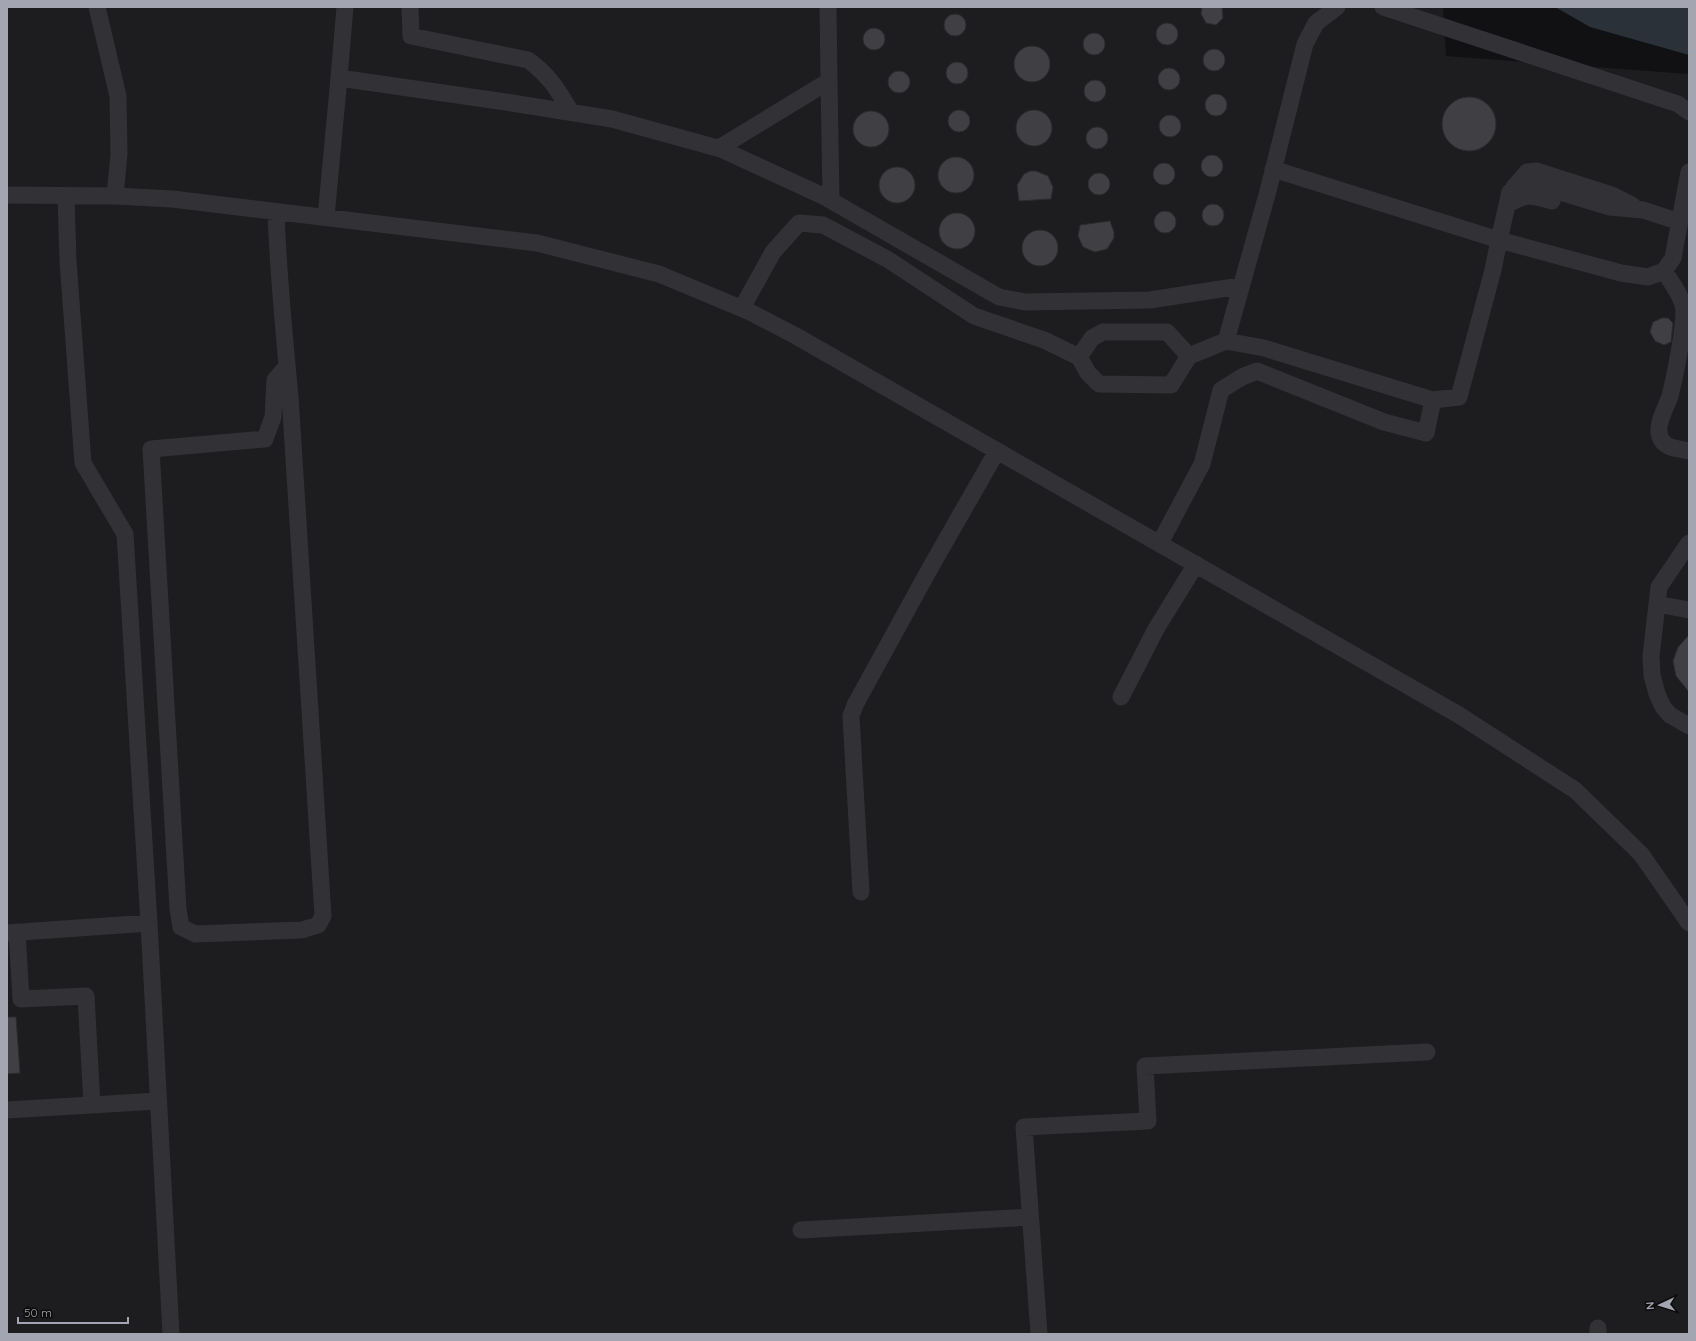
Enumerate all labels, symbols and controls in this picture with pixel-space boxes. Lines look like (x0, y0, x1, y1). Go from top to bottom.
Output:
north arrow (1640, 1285, 1680, 1325)
scale bar (18, 1299, 128, 1325)
text: N (1643, 1301, 1657, 1310)
text: 50 m (24, 1305, 52, 1320)

